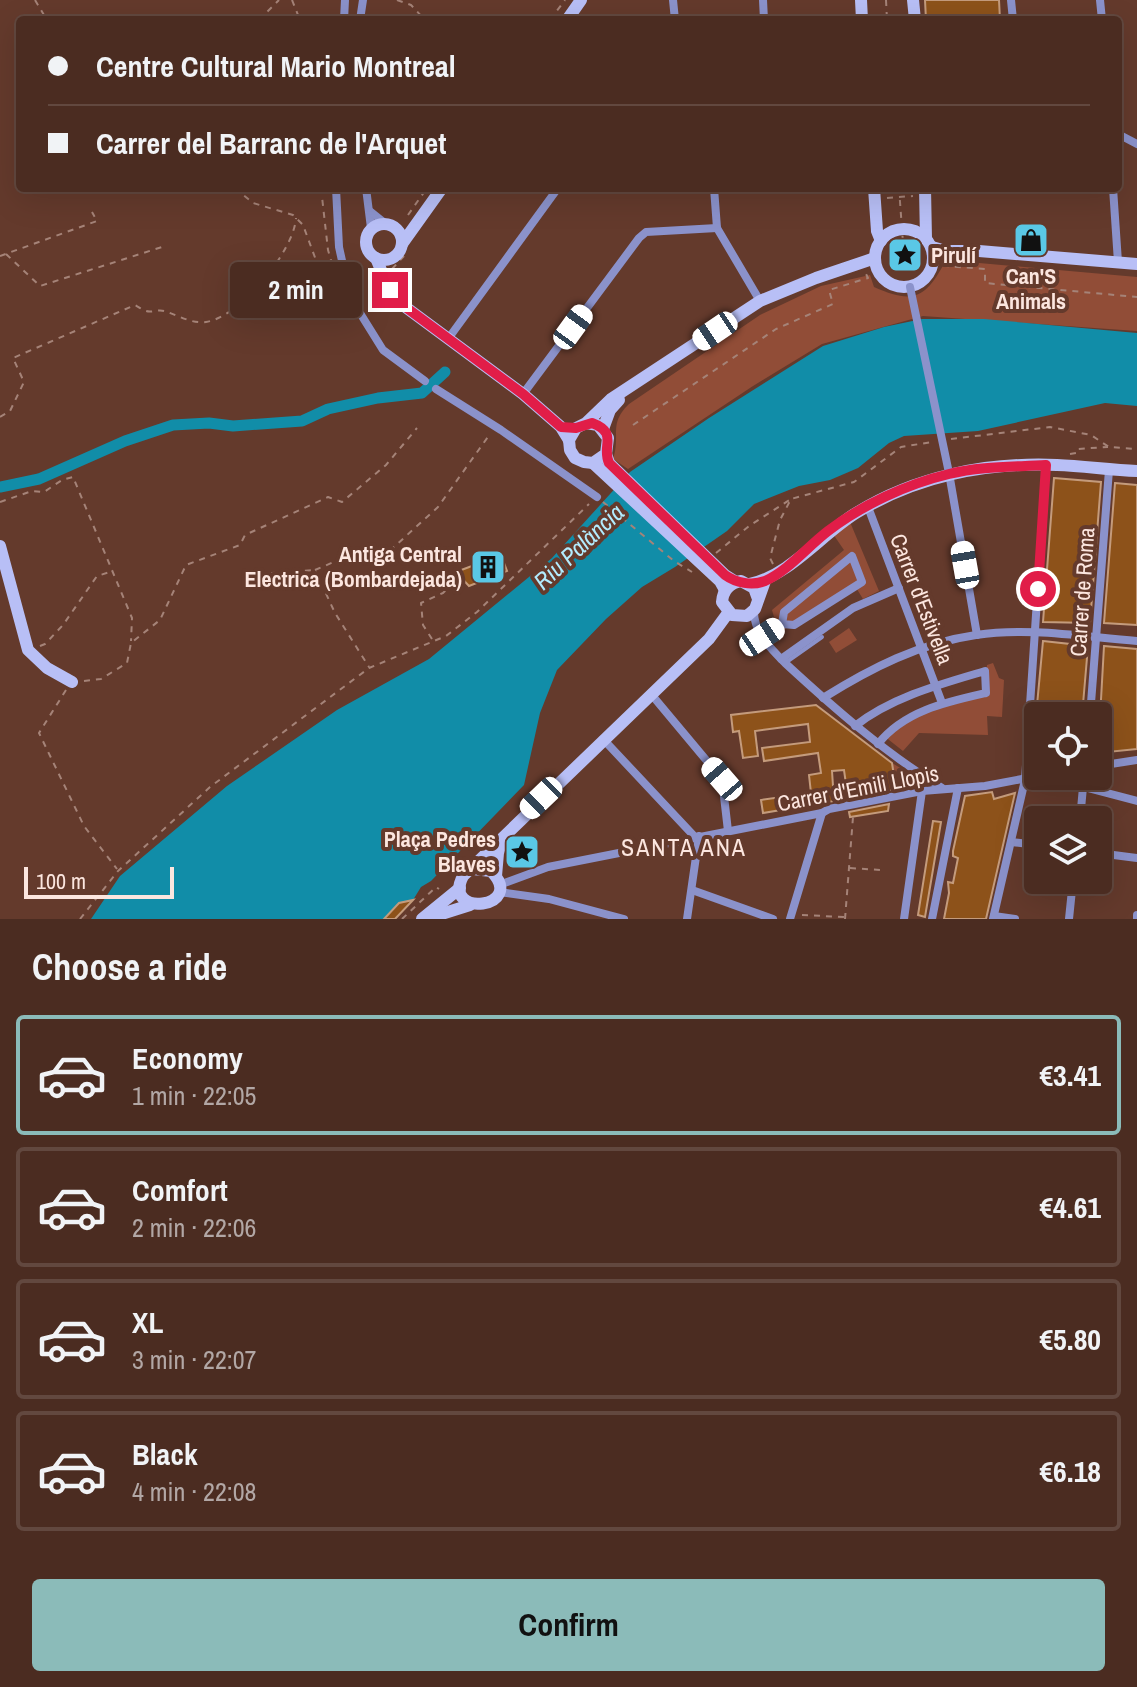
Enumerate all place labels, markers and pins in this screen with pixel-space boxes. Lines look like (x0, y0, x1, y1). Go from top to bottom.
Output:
shop icon: Can'S Animals (1012, 221, 1050, 259)
place icon: Pirulí (886, 236, 924, 274)
place label: Pirulí (931, 240, 977, 270)
place label: Can'S Animals (996, 261, 1066, 316)
place label: Antiga Central Electrica (Bombardejada) (244, 539, 462, 594)
building icon: Antiga Central Electrica (Bombardejada) (469, 548, 507, 586)
place label: Plaça Pedres Blaves (384, 824, 496, 879)
place icon: Plaça Pedres Blaves (503, 833, 541, 871)

